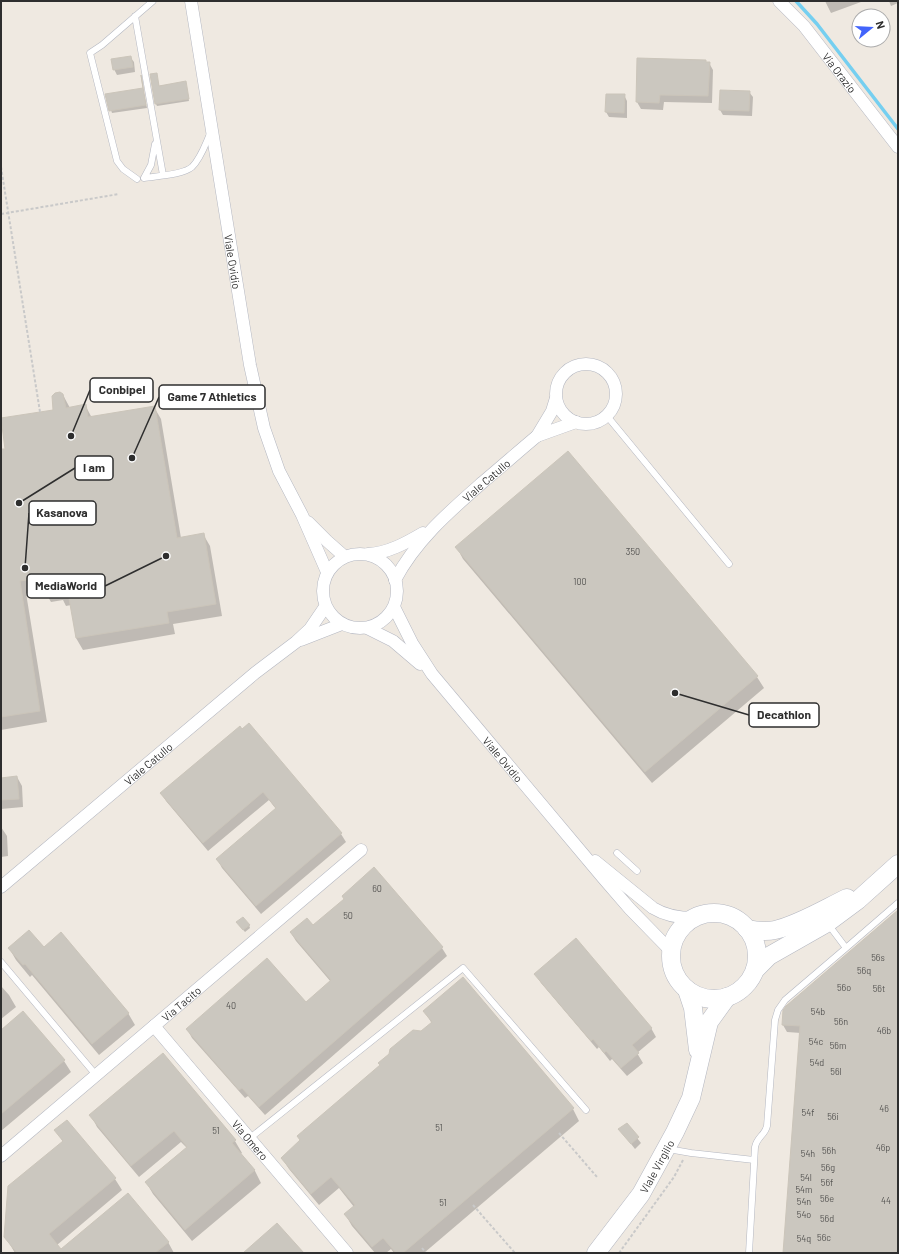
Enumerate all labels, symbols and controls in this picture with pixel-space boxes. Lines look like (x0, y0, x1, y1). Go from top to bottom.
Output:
north arrow (851, 8, 891, 48)
text: N (874, 19, 888, 30)
street label: Via Orazio (820, 50, 860, 95)
street label: Viale Ovidio (222, 233, 244, 290)
callout: Conbipel (90, 378, 153, 402)
text: Conbipel (99, 382, 145, 396)
callout: Game 7 Athletics (159, 385, 265, 409)
text: Game 7 Athletics (167, 389, 257, 403)
callout: I am (75, 456, 113, 480)
street label: Viale Catullo (459, 456, 512, 504)
text: I am (83, 460, 105, 474)
callout: Kasanova (29, 501, 96, 525)
text: Kasanova (36, 505, 88, 519)
house number: 350 (626, 546, 640, 557)
callout: MediaWorld (27, 574, 105, 598)
house number: 100 (573, 576, 587, 587)
text: MediaWorld (35, 578, 97, 592)
callout: Decathlon (749, 703, 819, 727)
text: Decathlon (757, 707, 811, 721)
street label: Viale Ovidio (481, 734, 526, 784)
street label: Viale Catullo (121, 739, 174, 787)
house number: 60 (372, 883, 382, 894)
house number: 50 (343, 910, 353, 921)
house number: 56s (871, 952, 885, 963)
house number: 56q (857, 965, 871, 976)
house number: 56o (837, 982, 851, 993)
street label: Via Tacito (159, 983, 203, 1023)
house number: 56t (873, 983, 885, 994)
house number: 40 (226, 1000, 236, 1011)
house number: 54b (811, 1006, 825, 1017)
house number: 56n (834, 1016, 848, 1027)
house number: 46b (877, 1025, 891, 1036)
house number: 54c (809, 1036, 823, 1047)
house number: 56m (830, 1040, 846, 1051)
house number: 54d (810, 1057, 824, 1068)
house number: 56l (830, 1066, 842, 1077)
house number: 46 (879, 1103, 889, 1114)
house number: 54f (802, 1107, 814, 1118)
house number: 56i (827, 1111, 839, 1122)
street label: Via Omero (230, 1117, 271, 1162)
house number: 51 (435, 1122, 443, 1133)
house number: 51 (212, 1125, 220, 1136)
street label: Viale Virgilio (636, 1137, 676, 1195)
house number: 46p (876, 1142, 890, 1153)
house number: 56h (822, 1145, 836, 1156)
house number: 54h (801, 1148, 815, 1159)
house number: 56g (821, 1162, 835, 1173)
house number: 54l (800, 1172, 812, 1183)
house number: 56f (821, 1177, 833, 1188)
house number: 54m (795, 1184, 813, 1195)
house number: 56e (820, 1193, 834, 1204)
house number: 44 (881, 1195, 891, 1206)
house number: 54n (797, 1196, 811, 1207)
house number: 51 (439, 1197, 447, 1208)
house number: 54o (797, 1209, 811, 1220)
house number: 56d (820, 1213, 834, 1224)
house number: 56c (817, 1232, 831, 1243)
house number: 54q (797, 1233, 811, 1244)

